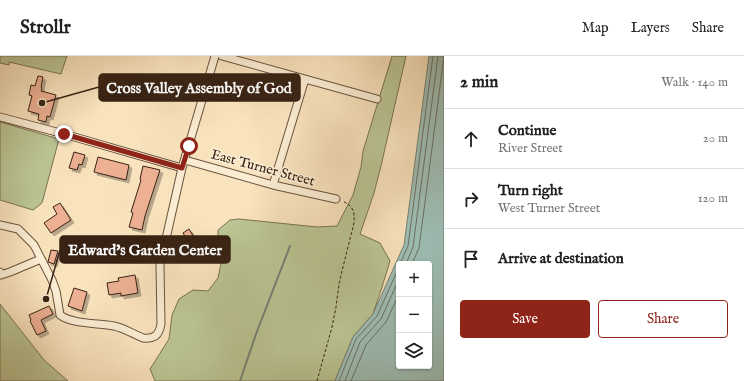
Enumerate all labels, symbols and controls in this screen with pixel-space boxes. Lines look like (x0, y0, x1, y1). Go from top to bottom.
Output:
text: Strollr (20, 16, 71, 40)
text: Map (582, 19, 609, 37)
text: Layers (631, 19, 670, 37)
text: Share (692, 19, 724, 37)
text: 2 min (460, 72, 498, 93)
callout: Cross Valley Assembly of God (99, 74, 300, 101)
text: Walk · 140 m (661, 74, 728, 91)
text: Cross Valley Assembly of God (106, 79, 293, 98)
text: Continue (498, 121, 556, 140)
route end (55, 125, 73, 143)
icon: ahead (460, 128, 482, 150)
text: 20 m (703, 130, 728, 147)
route start (180, 137, 198, 155)
text: River Street (498, 140, 563, 157)
street label: East Turner Street (209, 145, 317, 191)
text: Turn right (498, 181, 563, 200)
icon: right (460, 188, 482, 210)
text: 120 m (698, 190, 728, 207)
text: West Turner Street (498, 200, 600, 217)
callout: Edward's Garden Center (60, 236, 230, 263)
text: Edward's Garden Center (68, 241, 222, 260)
icon: arrive (460, 248, 482, 270)
text: Arrive at destination (498, 249, 624, 268)
map controls (396, 261, 432, 369)
button: + (396, 261, 432, 297)
button: − (396, 297, 432, 333)
button: Save (460, 300, 590, 338)
button: Share (598, 300, 728, 338)
button: layers (396, 333, 432, 369)

